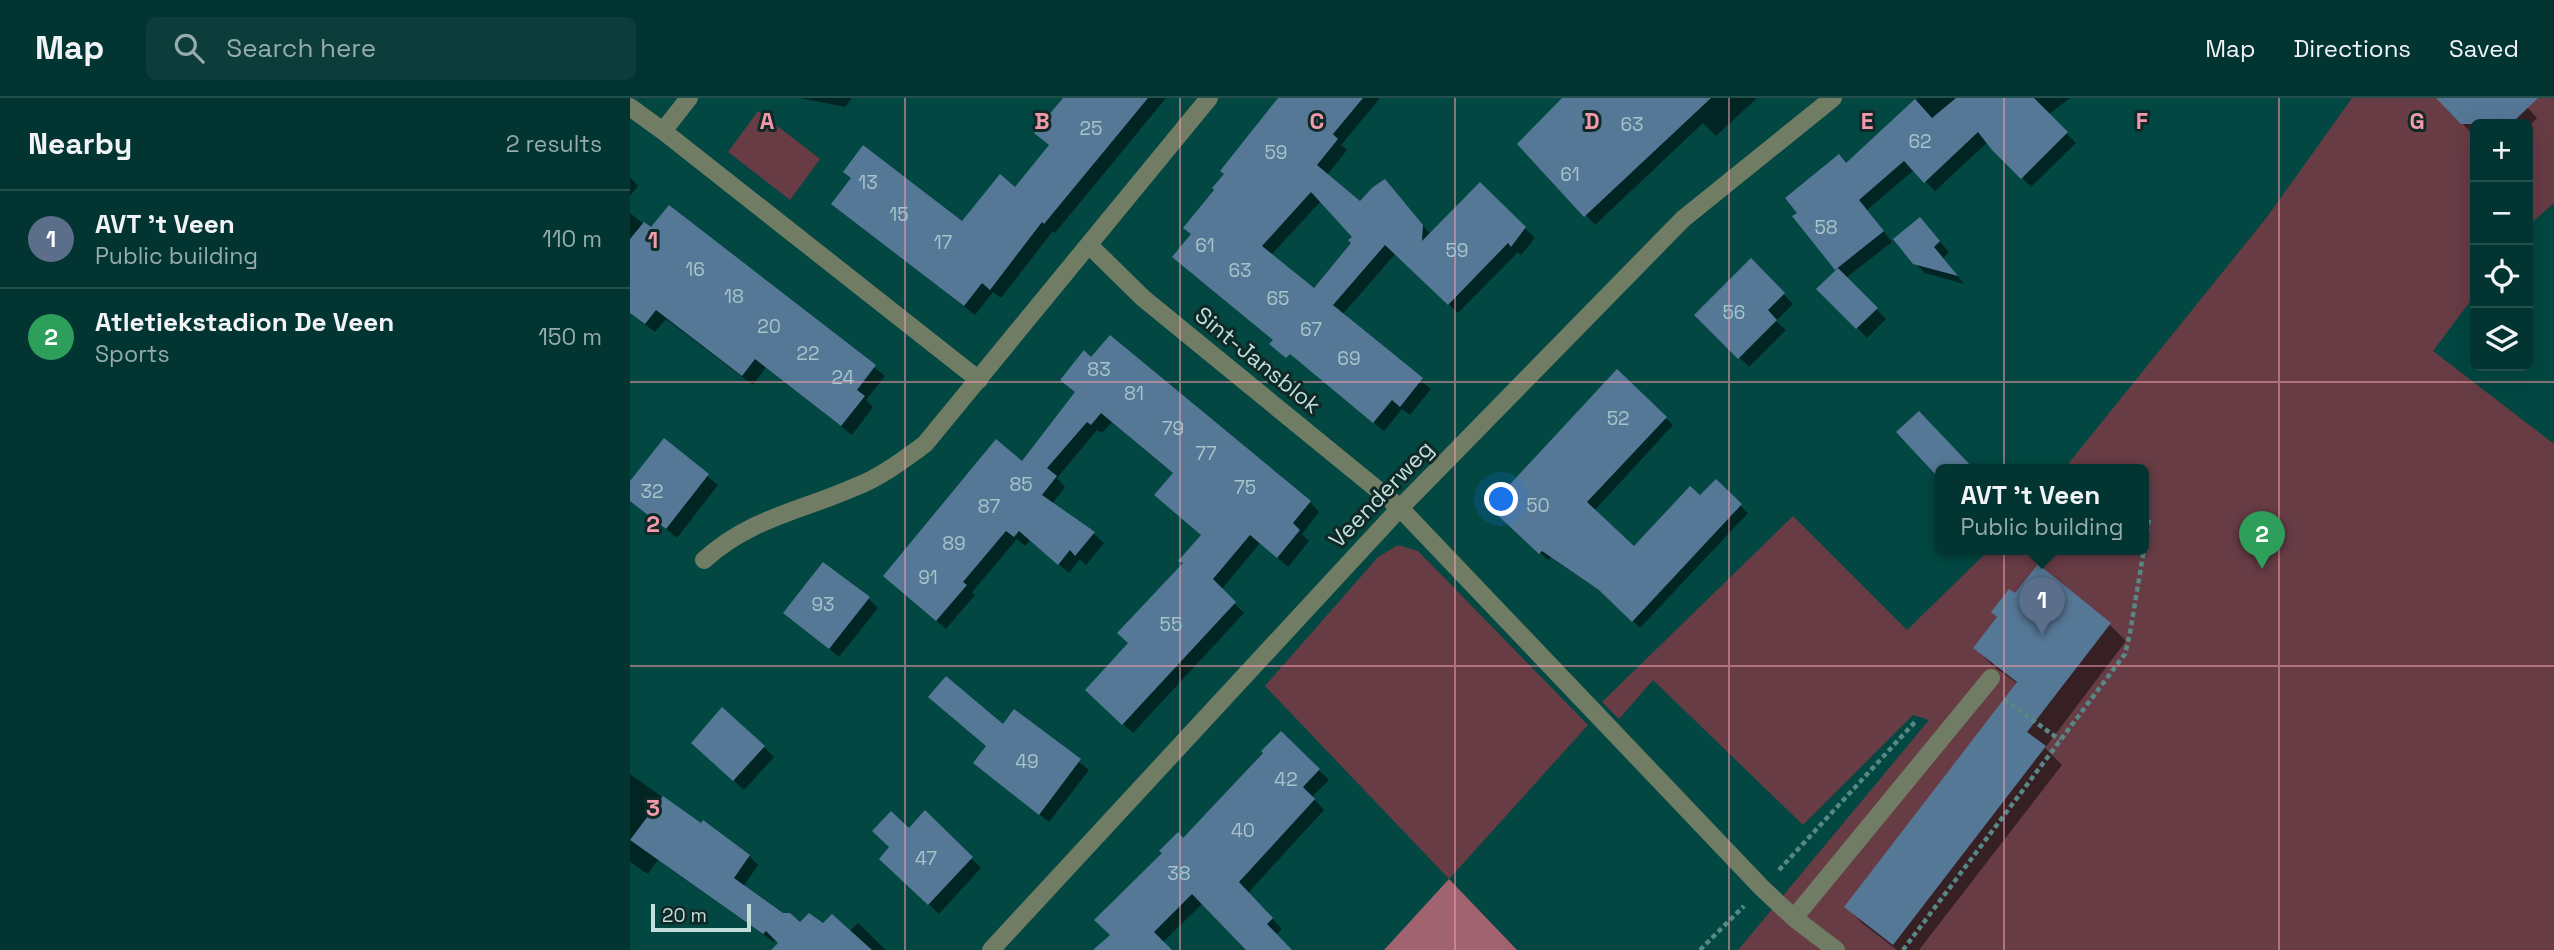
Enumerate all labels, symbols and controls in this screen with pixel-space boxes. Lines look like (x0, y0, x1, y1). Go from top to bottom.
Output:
search box (146, 17, 636, 80)
text: Map (35, 27, 104, 69)
icon: search (170, 29, 208, 67)
text: Search here (226, 31, 376, 65)
text: Map (2205, 33, 2255, 64)
text: Directions (2293, 33, 2411, 64)
text: Saved (2449, 33, 2519, 64)
text: A (760, 106, 775, 136)
text: B (1034, 106, 1050, 136)
text: C (1310, 106, 1324, 136)
text: D (1584, 106, 1600, 136)
text: E (1861, 106, 1873, 136)
text: F (2136, 106, 2148, 136)
text: G (2409, 106, 2425, 136)
house number: 63 (1620, 112, 1644, 137)
house number: 25 (1080, 116, 1102, 141)
map controls (2470, 119, 2533, 371)
button: + (2470, 119, 2533, 182)
text: Nearby (28, 124, 132, 163)
text: 2 results (506, 129, 602, 159)
house number: 62 (1908, 129, 1932, 154)
house number: 59 (1264, 140, 1288, 165)
house number: 61 (1560, 162, 1580, 187)
house number: 13 (858, 170, 878, 195)
button: − (2470, 182, 2533, 245)
house number: 15 (889, 202, 909, 227)
text: AVT 't Veen (95, 207, 235, 241)
house number: 58 (1814, 215, 1838, 240)
text: 1 (46, 224, 56, 254)
text: 110 m (542, 224, 602, 254)
text: 1 (648, 225, 658, 255)
house number: 17 (934, 230, 953, 255)
house number: 61 (1195, 233, 1215, 258)
house number: 59 (1445, 238, 1469, 263)
text: Public building (95, 241, 258, 271)
button: locate (2470, 245, 2533, 308)
house number: 16 (685, 257, 705, 282)
house number: 63 (1228, 258, 1252, 283)
house number: 18 (724, 284, 744, 309)
house number: 65 (1266, 286, 1290, 311)
street label: Sint-Jansblok (1189, 300, 1327, 420)
house number: 56 (1722, 300, 1746, 325)
text: Atletiekstadion De Veen (95, 305, 394, 339)
button: layers (2470, 308, 2533, 371)
house number: 20 (757, 314, 781, 339)
house number: 67 (1300, 317, 1322, 342)
text: 2 (44, 322, 58, 352)
text: 150 m (538, 322, 602, 352)
text: Sports (95, 339, 170, 369)
house number: 22 (797, 341, 819, 366)
house number: 69 (1337, 346, 1361, 371)
house number: 83 (1087, 357, 1111, 382)
house number: 24 (832, 365, 855, 390)
house number: 81 (1124, 381, 1144, 406)
house number: 52 (1607, 406, 1629, 431)
house number: 79 (1162, 416, 1184, 441)
street label: Veenderweg (1322, 434, 1440, 554)
house number: 77 (1195, 441, 1217, 466)
popup (1935, 464, 2149, 555)
house number: 85 (1009, 472, 1033, 497)
house number: 75 (1234, 475, 1256, 500)
text: AVT 't Veen (1960, 478, 2100, 512)
house number: 32 (641, 479, 663, 504)
your location (1484, 482, 1518, 516)
house number: 50 (1526, 493, 1550, 518)
house number: 87 (978, 494, 1000, 519)
text: 2 (646, 509, 660, 539)
pin: 2 (2239, 511, 2285, 569)
text: Public building (1960, 512, 2124, 542)
house number: 89 (942, 531, 966, 556)
house number: 91 (918, 565, 938, 590)
pin: 1 (2019, 577, 2065, 635)
house number: 93 (811, 592, 835, 617)
house number: 55 (1160, 612, 1182, 637)
house number: 49 (1015, 749, 1039, 774)
house number: 42 (1274, 767, 1298, 792)
text: 3 (646, 793, 660, 823)
house number: 40 (1231, 818, 1255, 843)
house number: 47 (915, 846, 937, 871)
house number: 38 (1167, 861, 1191, 886)
scale bar (651, 901, 751, 933)
text: 20 m (662, 903, 707, 928)

